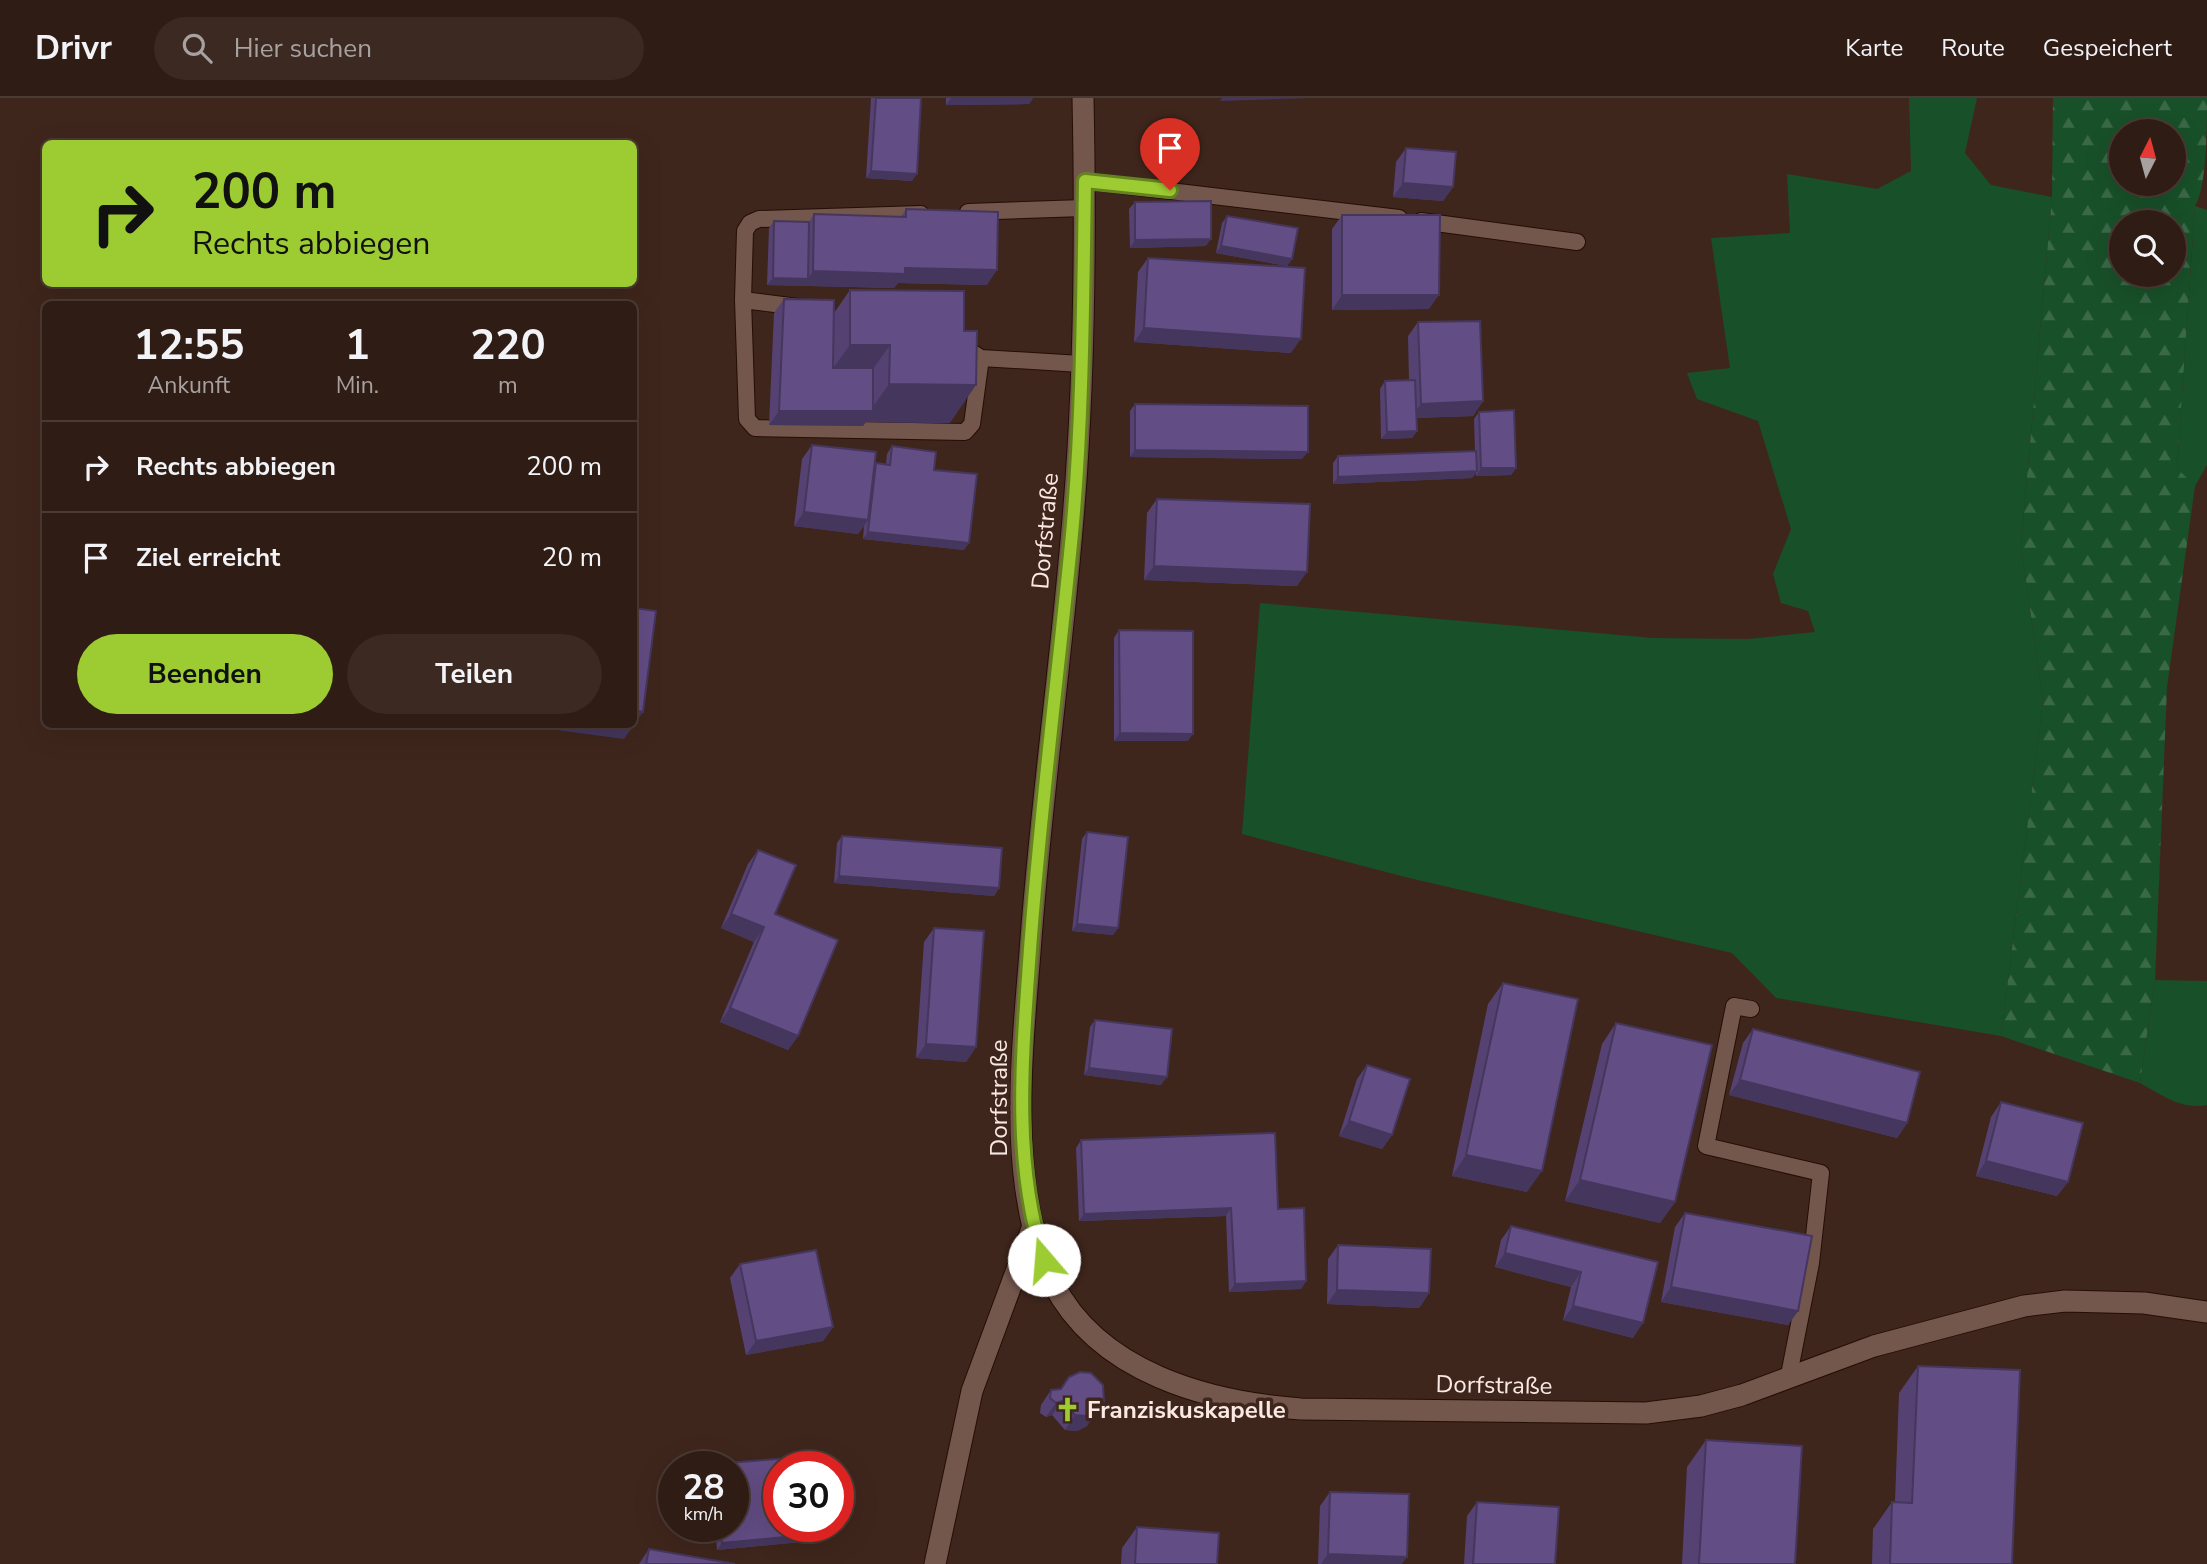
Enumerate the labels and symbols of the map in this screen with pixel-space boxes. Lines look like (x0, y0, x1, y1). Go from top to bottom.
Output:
pin (1140, 118, 1200, 190)
north arrow (2109, 119, 2186, 196)
street label: Dorfstraße (1024, 471, 1066, 591)
street label: Dorfstraße (983, 1040, 1015, 1156)
position arrow (1007, 1223, 1081, 1297)
street label: Dorfstraße (1435, 1368, 1553, 1402)
place label: Franziskuskapelle (1087, 1394, 1286, 1426)
church icon: Franziskuskapelle (1053, 1396, 1081, 1424)
speed limit sign: 30 (763, 1451, 854, 1542)

